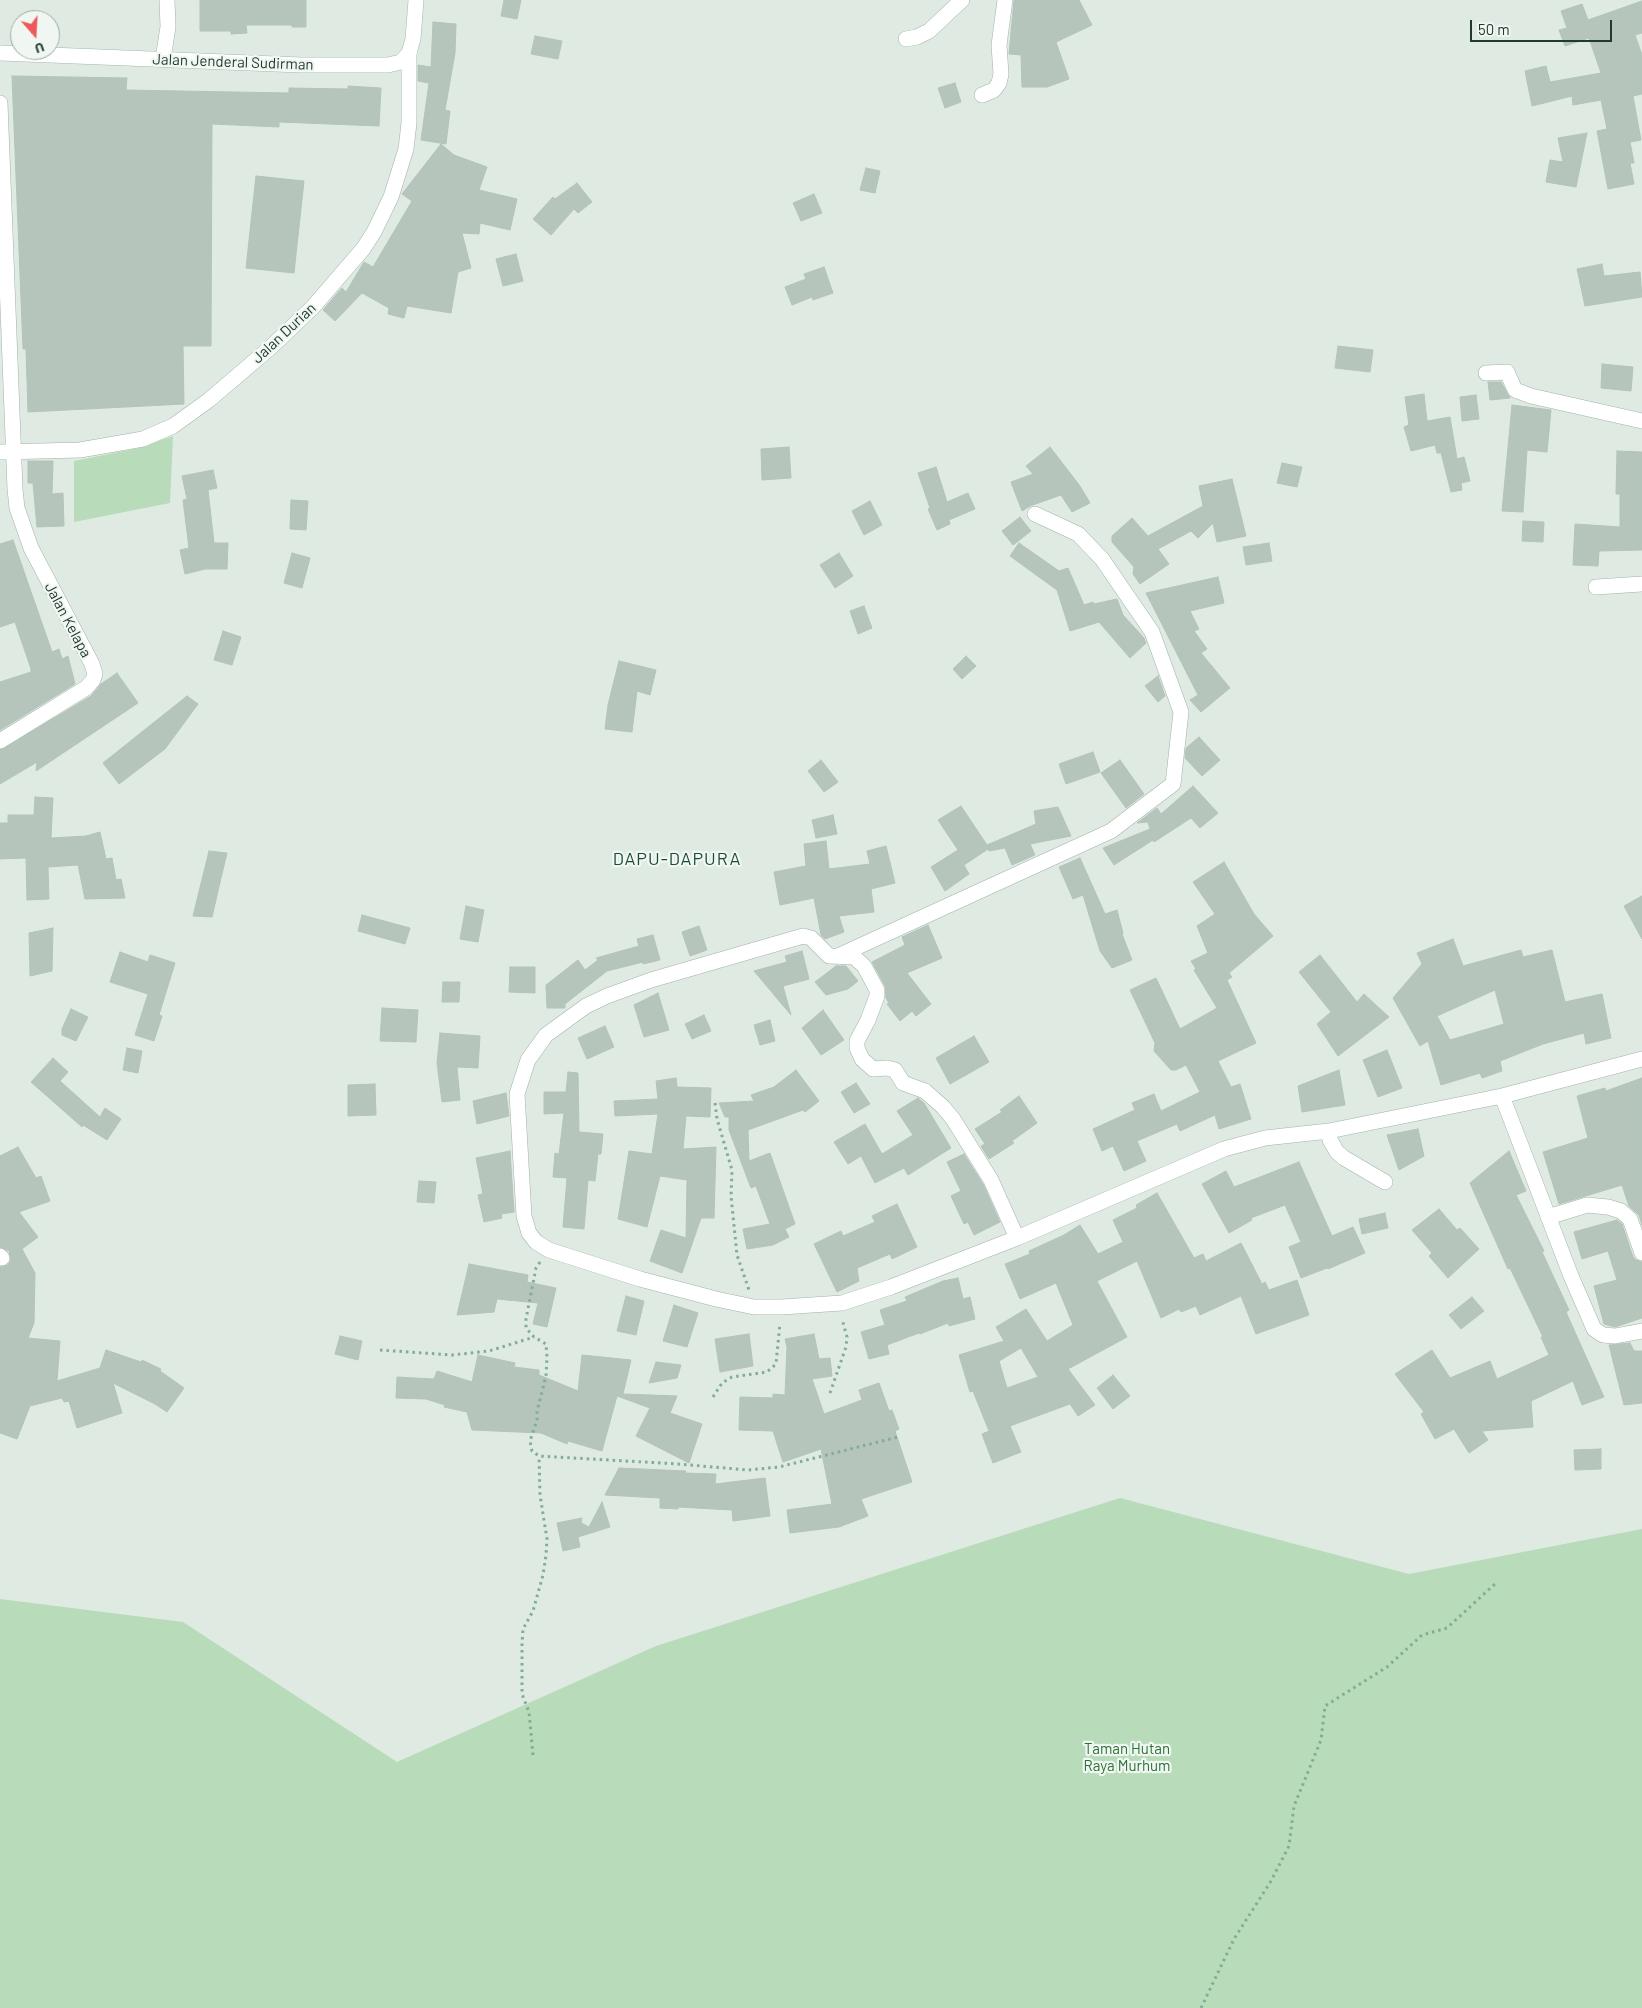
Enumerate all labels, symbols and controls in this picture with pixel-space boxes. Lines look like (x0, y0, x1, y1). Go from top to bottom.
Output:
north arrow (10, 10, 60, 60)
scale bar (1472, 10, 1614, 42)
text: 50 m (1478, 20, 1510, 38)
text: U (33, 39, 47, 58)
street label: Jalan Jenderal Sudirman (152, 50, 314, 74)
street label: Jalan Durian (248, 299, 320, 367)
street label: Jalan Kelapa (41, 579, 95, 661)
district label: DAPU-DAPURA (611, 848, 743, 870)
park label: Taman Hutan Raya Murhum (1084, 1740, 1170, 1775)

